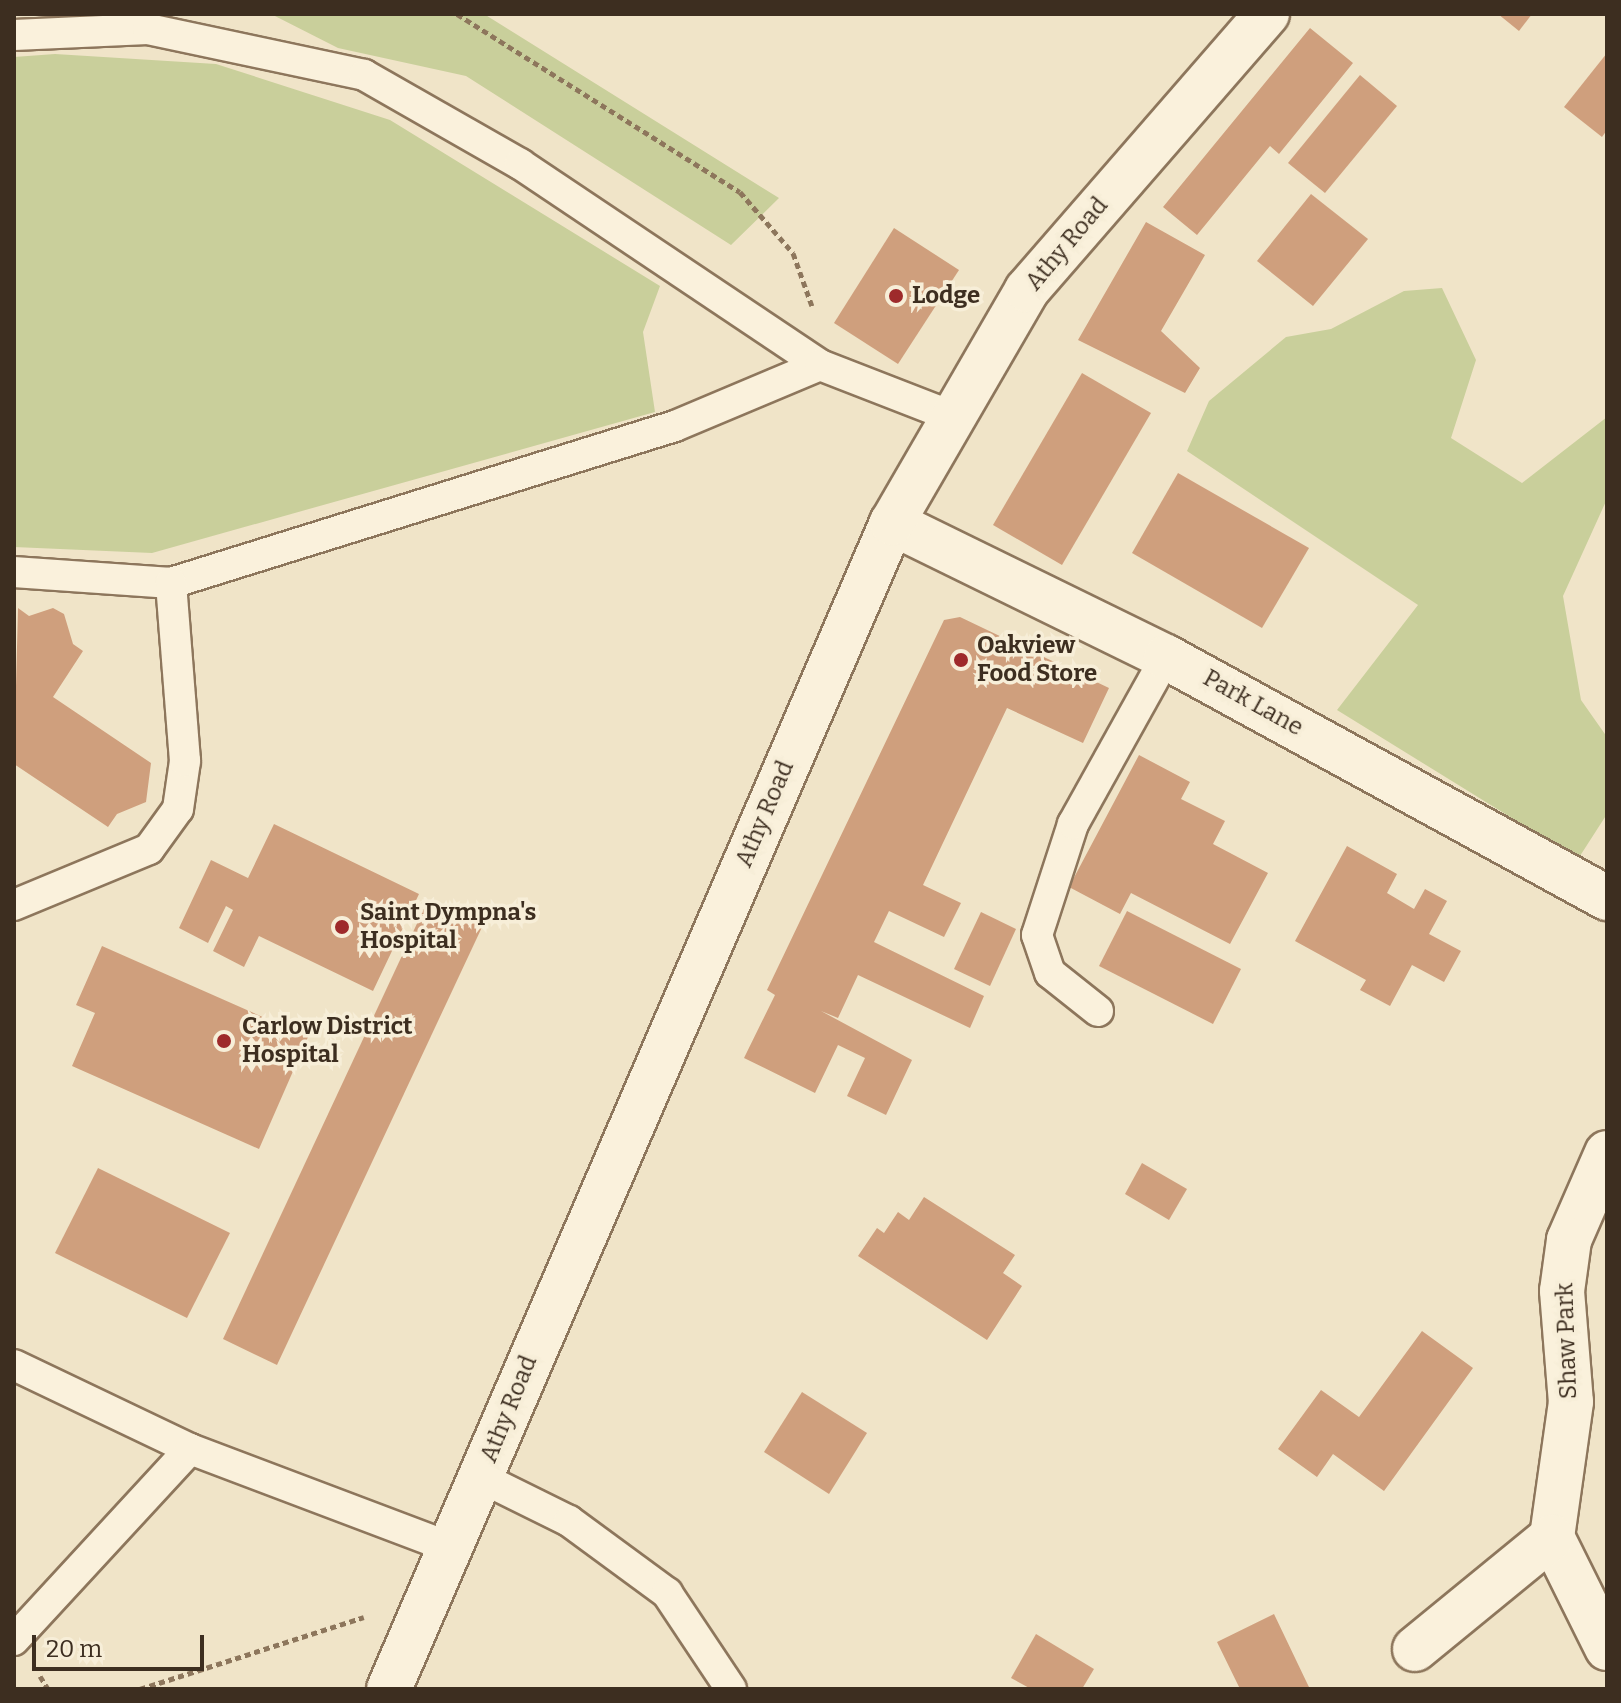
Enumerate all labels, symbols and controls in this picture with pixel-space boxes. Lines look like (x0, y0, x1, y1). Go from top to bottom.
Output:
street label: Athy Road (1020, 192, 1114, 296)
place label: Lodge (912, 282, 980, 310)
marker: Lodge (887, 287, 905, 305)
place label: Oakview Food Store (977, 632, 1097, 688)
marker: Oakview Food Store (952, 651, 970, 669)
street label: Park Lane (1198, 664, 1308, 742)
street label: Athy Road (730, 756, 800, 872)
place label: Saint Dympna's Hospital (360, 899, 536, 955)
marker: Saint Dympna's Hospital (331, 916, 353, 938)
place label: Carlow District Hospital (242, 1013, 412, 1069)
marker: Carlow District Hospital (213, 1030, 235, 1052)
street label: Shaw Park (1551, 1282, 1583, 1400)
street label: Athy Road (475, 1351, 543, 1467)
scale bar (36, 1619, 208, 1669)
text: 20 m (46, 1635, 102, 1663)

